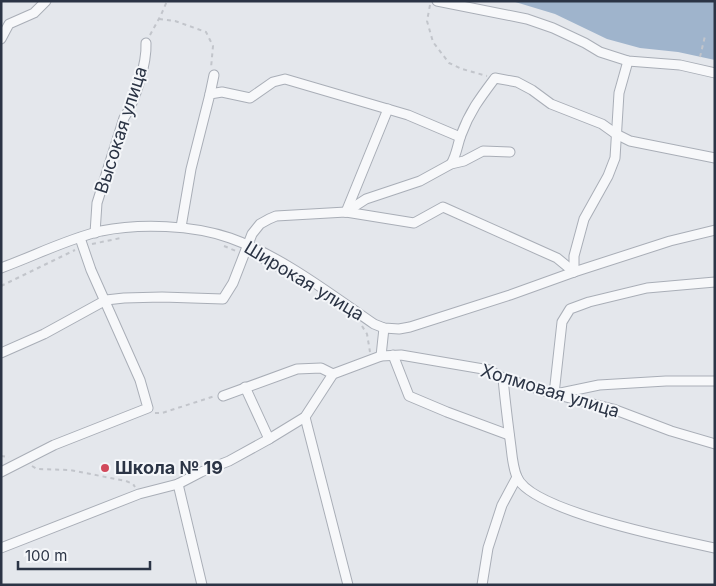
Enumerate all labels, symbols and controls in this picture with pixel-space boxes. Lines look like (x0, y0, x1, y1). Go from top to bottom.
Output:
street label: Высокая улица (90, 64, 151, 196)
street label: Широкая улица (241, 237, 368, 325)
street label: Холмовая улица (478, 359, 622, 422)
place label: Школа № 19 (115, 457, 223, 478)
marker: Школа № 19 (99, 462, 111, 474)
scale bar (18, 538, 150, 570)
text: 100 m (25, 546, 67, 565)

